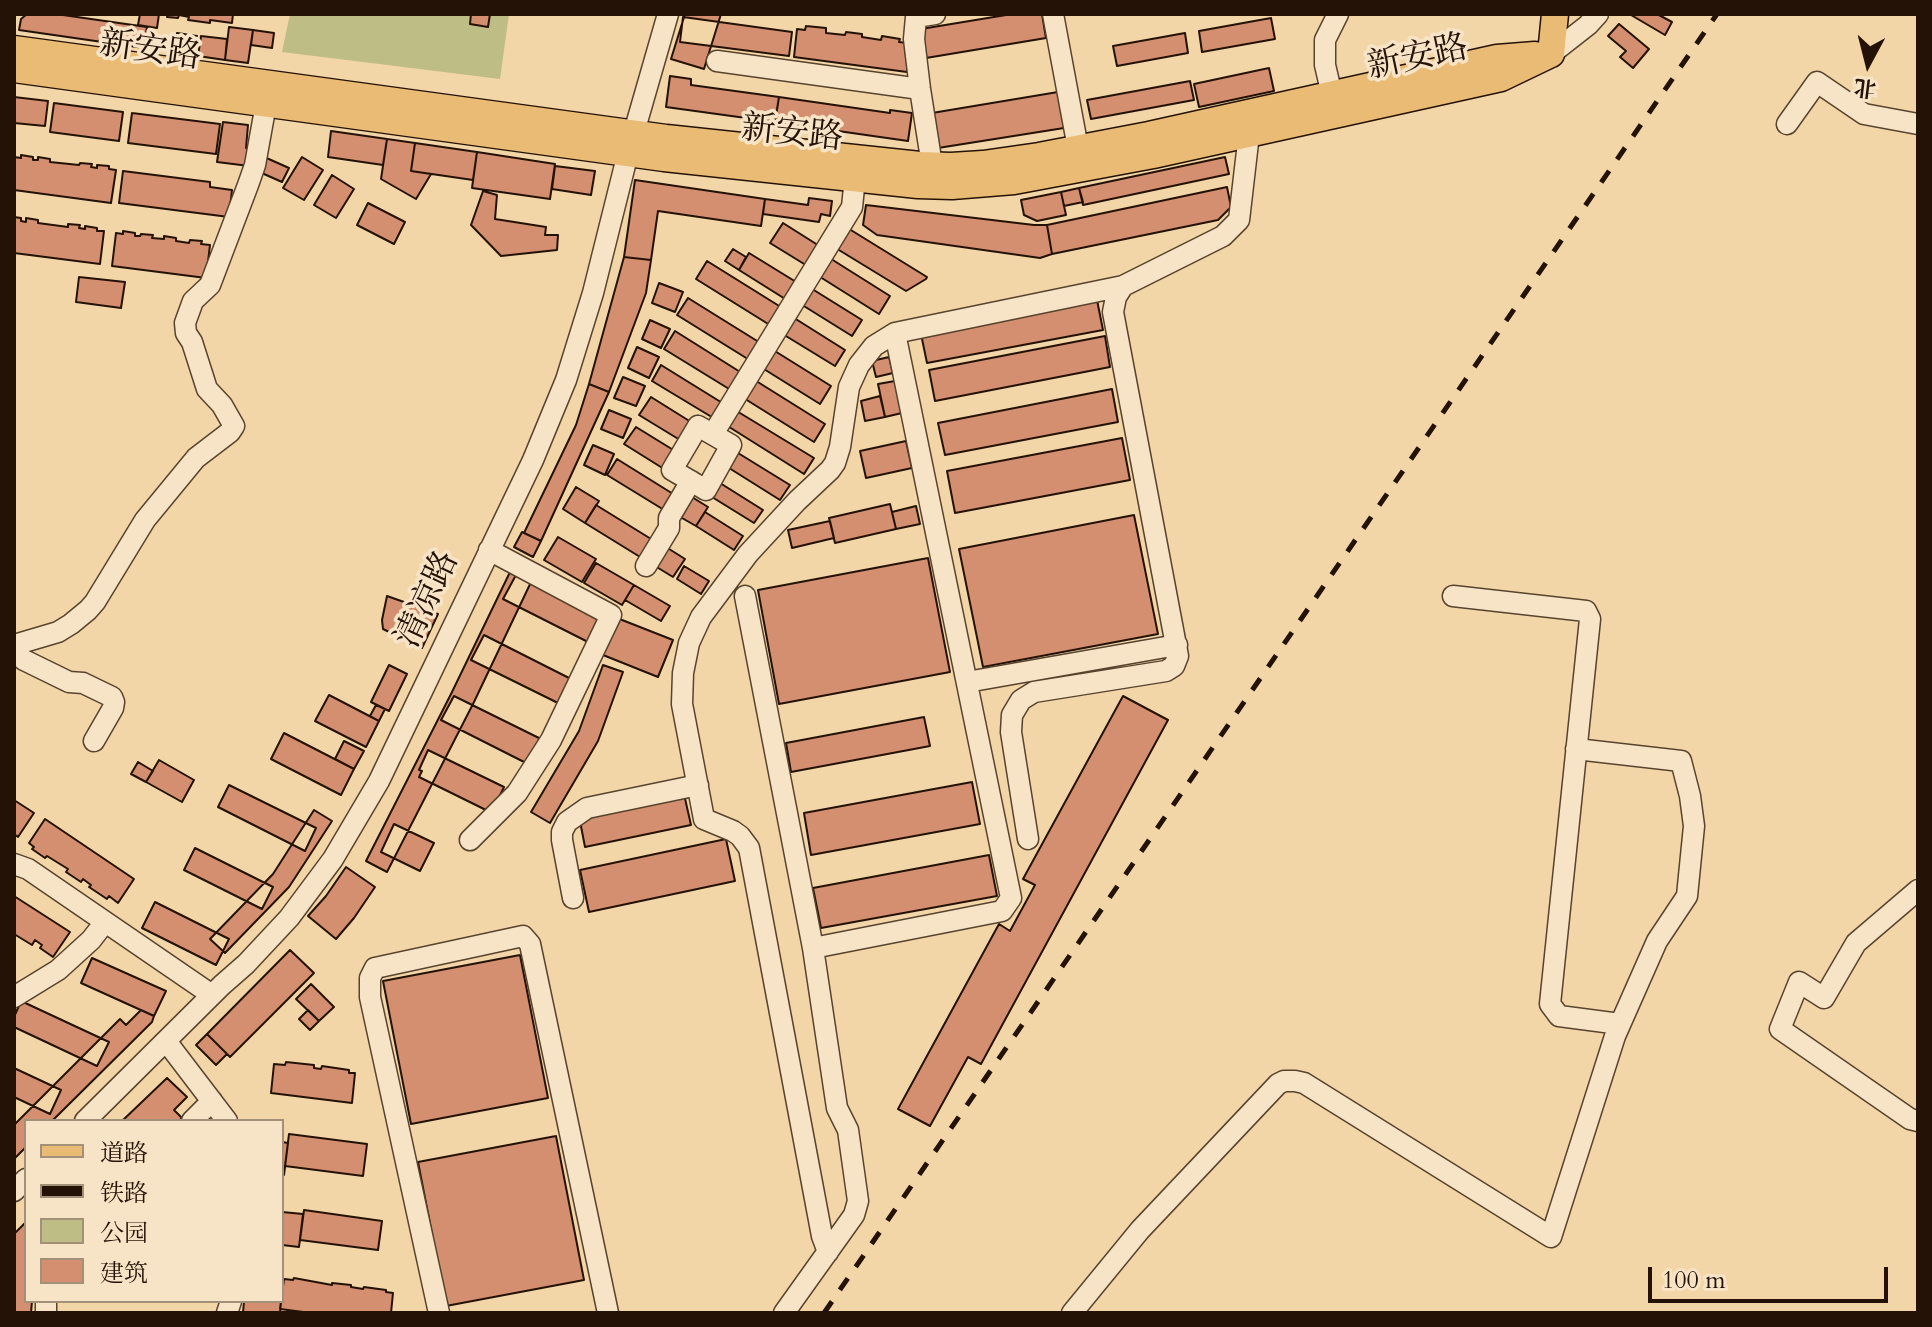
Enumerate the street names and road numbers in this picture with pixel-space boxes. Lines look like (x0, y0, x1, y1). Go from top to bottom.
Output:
street label: 新安路 (97, 25, 203, 79)
street label: 新安路 (1364, 28, 1472, 90)
street label: 新安路 (739, 109, 845, 161)
street label: 清凉路 (389, 545, 469, 655)

